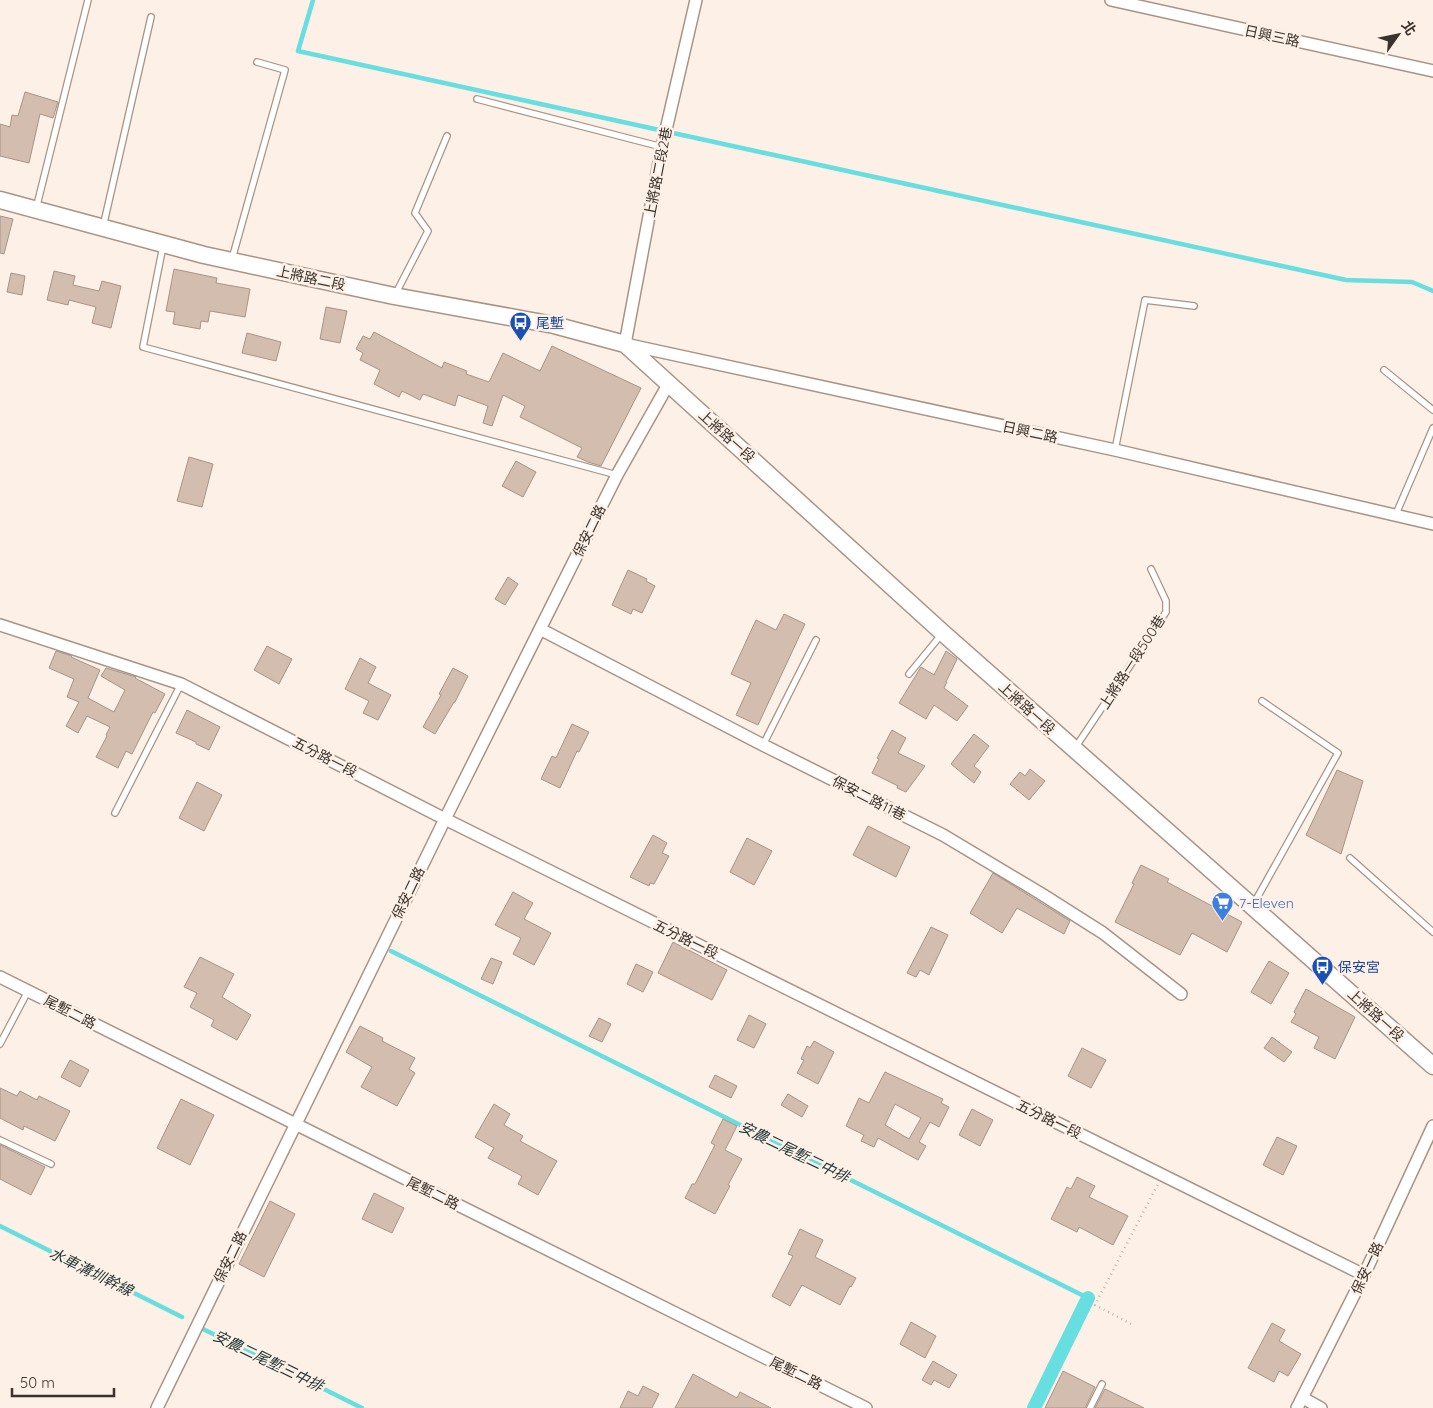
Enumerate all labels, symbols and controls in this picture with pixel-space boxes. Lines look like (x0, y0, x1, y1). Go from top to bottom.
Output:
north arrow (1373, 10, 1423, 60)
text: 北 (1398, 17, 1420, 39)
street label: 日興三路 (1243, 21, 1301, 51)
street label: 上將路二段2巷 (640, 125, 676, 219)
street label: 上將路二段 (275, 262, 347, 294)
bus stop icon: 尾塹 (508, 311, 532, 342)
place label: 尾塹 (536, 314, 564, 332)
street label: 上將路一段 (695, 406, 759, 466)
street label: 日興二路 (1001, 417, 1059, 447)
street label: 保安二路 (569, 502, 609, 560)
street label: 上將路一段500巷 (1095, 612, 1169, 712)
street label: 上將路一段 (995, 678, 1059, 738)
street label: 五分路一段 (290, 733, 360, 781)
street label: 保安二路11巷 (829, 772, 909, 824)
street label: 保安二路 (388, 864, 428, 922)
supermarket icon: 7-Eleven (1211, 891, 1235, 922)
place label: 7-Eleven (1239, 894, 1294, 912)
street label: 五分路一段 (651, 916, 721, 962)
bus stop icon: 保安宮 (1310, 955, 1334, 986)
place label: 保安宮 (1338, 958, 1380, 976)
street label: 上將路一段 (1344, 985, 1408, 1045)
street label: 尾塹二路 (41, 991, 99, 1033)
street label: 五分路一段 (1014, 1096, 1084, 1142)
water label: 安農二尾塹二中排 (736, 1117, 854, 1187)
street label: 尾塹二路 (404, 1173, 462, 1213)
street label: 保安二路 (210, 1228, 250, 1286)
street label: 保安一路 (1347, 1239, 1387, 1297)
water label: 水車溝圳幹線 (47, 1243, 138, 1301)
water label: 安農二尾塹三中排 (210, 1326, 328, 1396)
street label: 尾塹二路 (767, 1353, 825, 1393)
scale bar (12, 1366, 115, 1398)
text: 50 m (20, 1373, 55, 1392)

